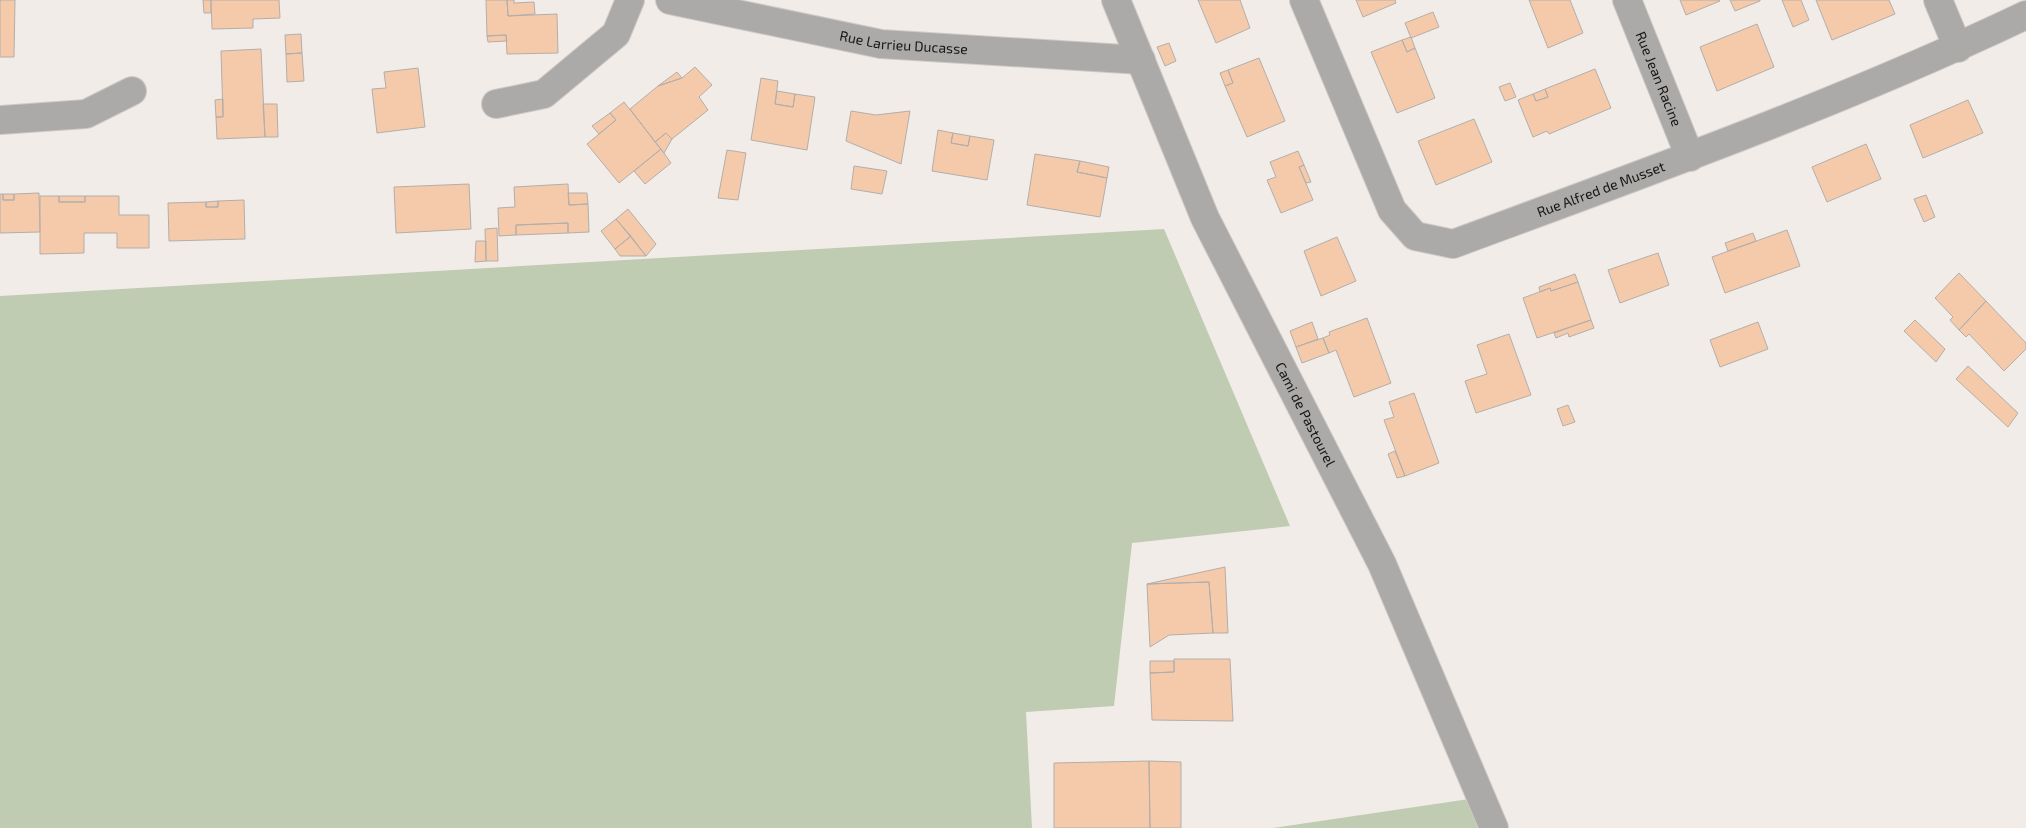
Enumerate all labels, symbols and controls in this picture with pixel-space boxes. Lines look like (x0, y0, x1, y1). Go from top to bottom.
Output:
street label: Rue Larrieu Ducasse (838, 27, 968, 57)
street label: Rue Jean Racine (1632, 29, 1686, 129)
street label: Rue Alfred de Musset (1534, 157, 1667, 220)
street label: Cami de Pastourel (1272, 359, 1340, 470)

